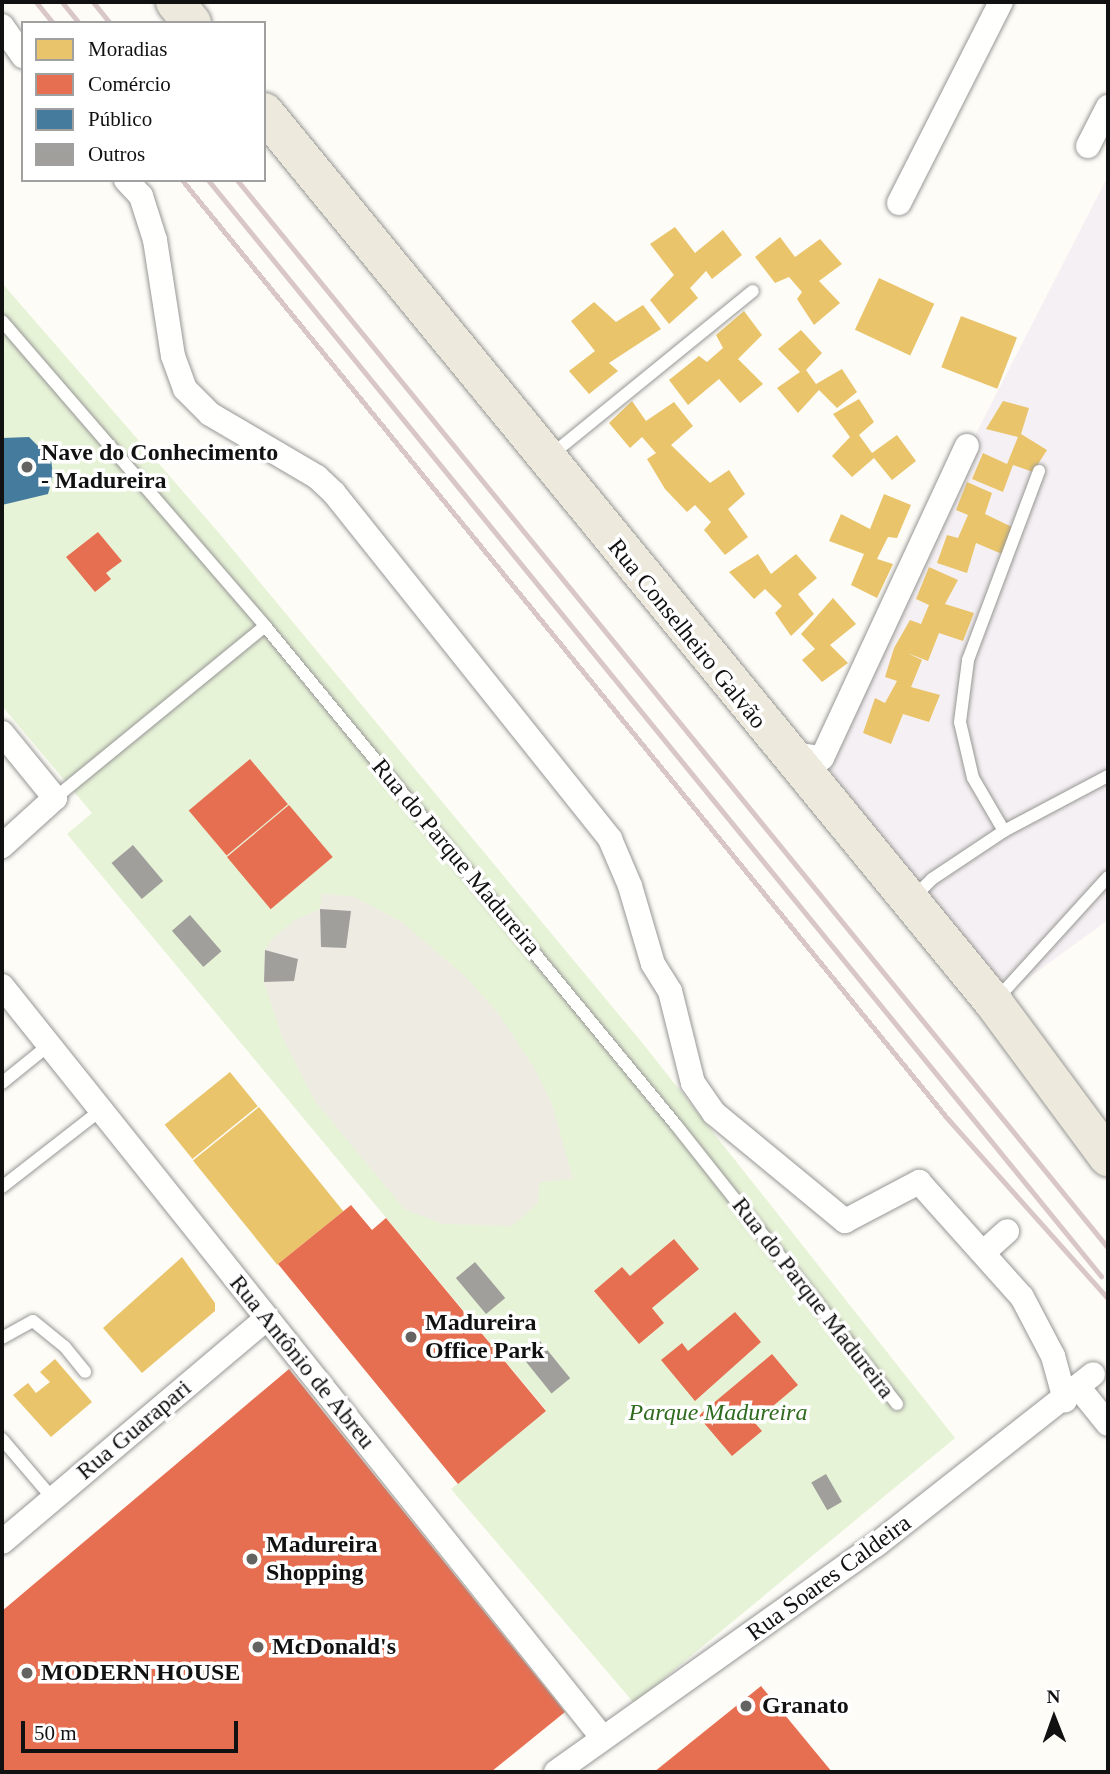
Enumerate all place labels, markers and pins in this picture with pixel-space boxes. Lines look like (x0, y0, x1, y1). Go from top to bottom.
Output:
place label: Nave do Conhecimento - Madureira (41, 439, 278, 495)
marker: Nave do Conhecimento - Madureira (19, 459, 35, 475)
place label: Madureira Office Park (425, 1309, 544, 1365)
marker: Madureira Office Park (403, 1329, 419, 1345)
place label: Madureira Shopping (266, 1531, 378, 1587)
marker: Madureira Shopping (244, 1551, 260, 1567)
place label: McDonald's (272, 1633, 396, 1661)
marker: McDonald's (250, 1639, 266, 1655)
place label: MODERN HOUSE (41, 1659, 240, 1687)
marker: MODERN HOUSE (19, 1665, 35, 1681)
place label: Granato (762, 1692, 849, 1720)
marker: Granato (736, 1696, 756, 1716)

